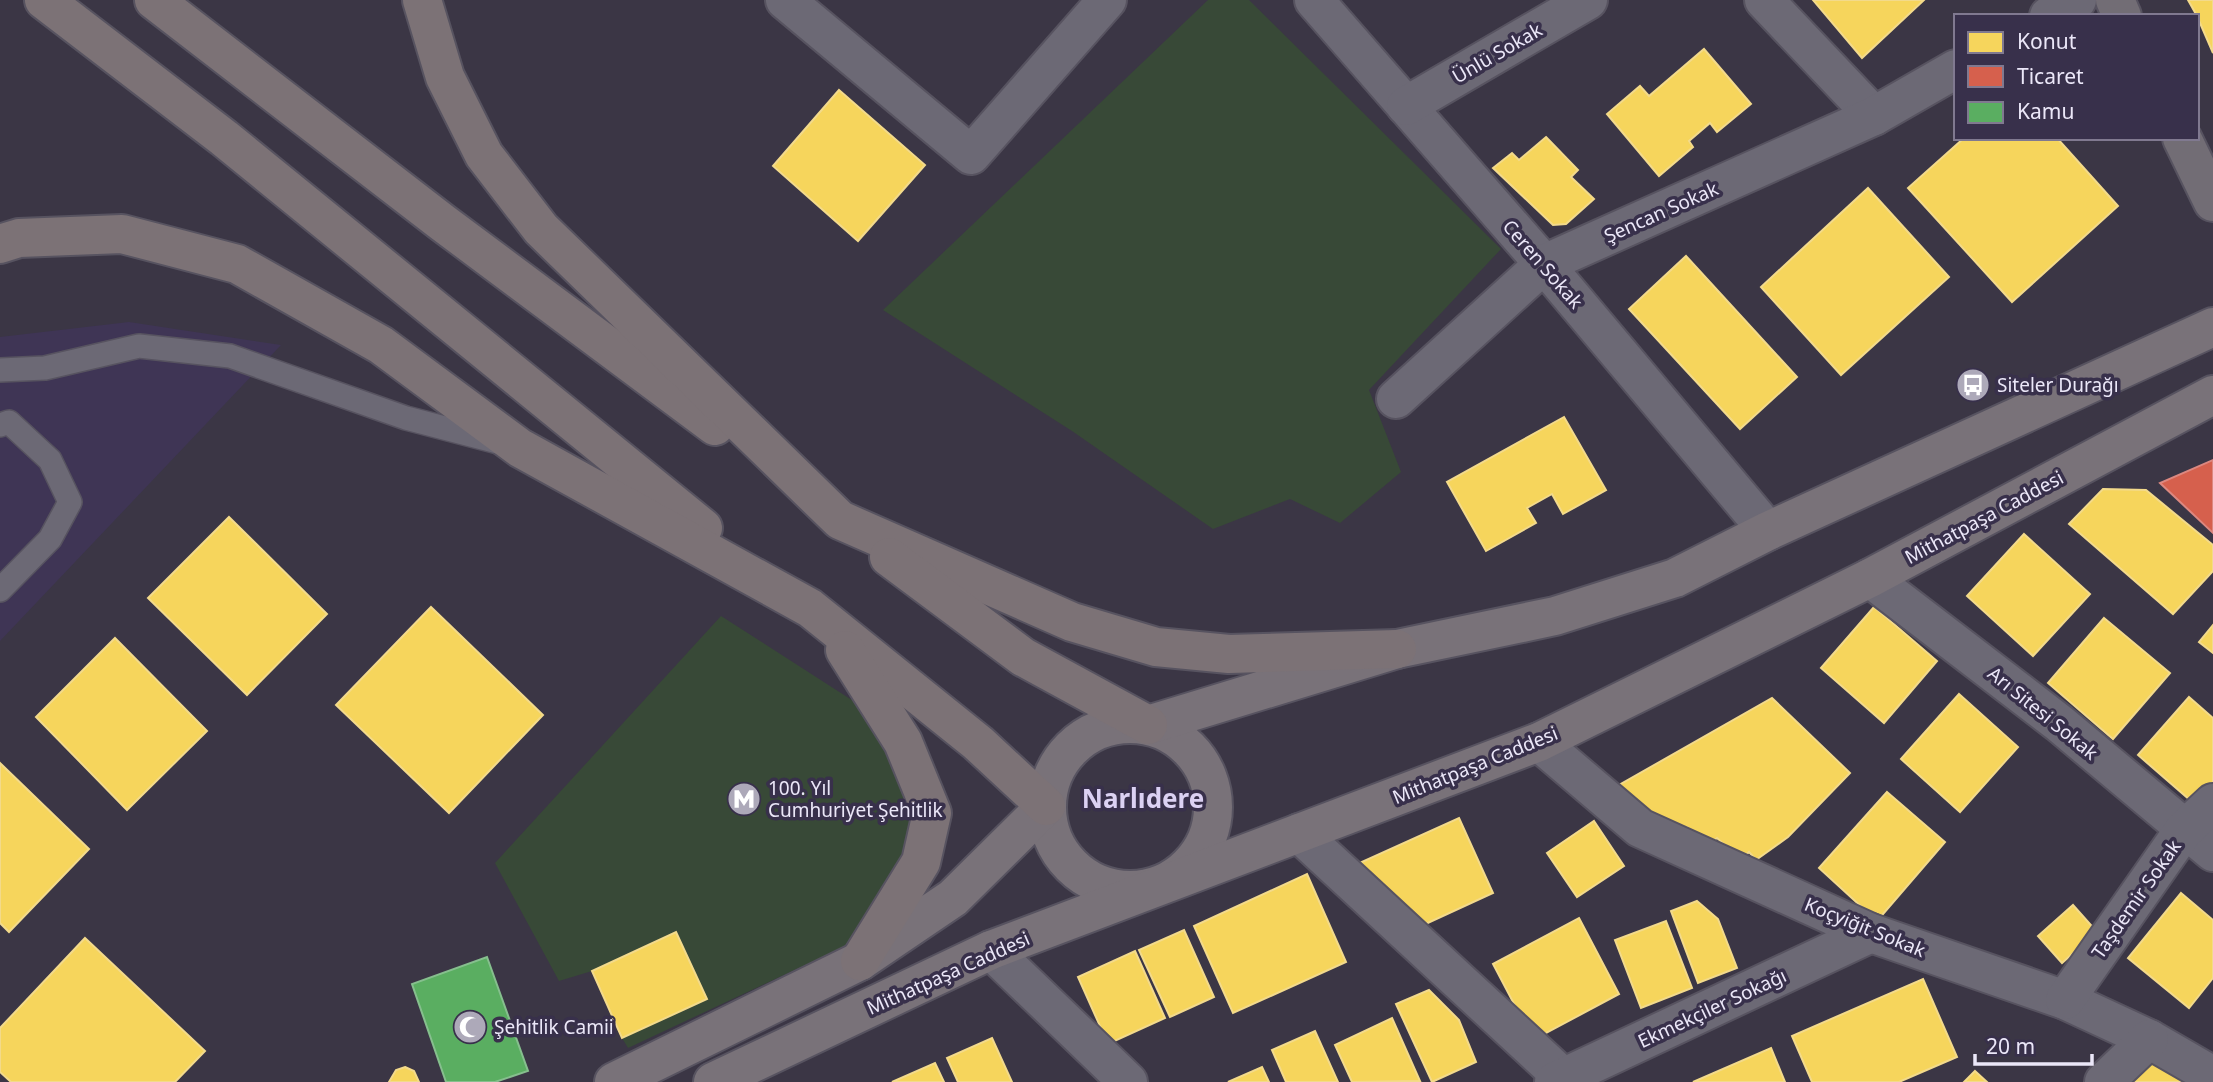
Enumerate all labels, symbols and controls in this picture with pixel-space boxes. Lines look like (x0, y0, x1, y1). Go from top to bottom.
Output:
legend (1954, 14, 2199, 140)
street label: Ünlü Sokak (1447, 17, 1547, 89)
text: Konut (2017, 27, 2077, 55)
text: Ticaret (2017, 62, 2084, 90)
text: Kamu (2017, 97, 2074, 125)
street label: Şencan Sokak (1600, 175, 1722, 249)
street label: Ceren Sokak (1497, 214, 1589, 314)
bus stop icon: Siteler Durağı (1954, 366, 1992, 404)
place label: Siteler Durağı (1997, 372, 2119, 398)
street label: Mithatpaşa Caddesi (1900, 464, 2068, 570)
street label: Arı Sitesi Sokak (1983, 661, 2103, 765)
street label: Mithatpaşa Caddesi (1389, 720, 1561, 810)
place label: 100. Yıl Cumhuriyet Şehitlik (768, 775, 943, 823)
metro station icon: 100. Yıl Cumhuriyet Şehitlik (725, 780, 763, 818)
district label: Narlıdere (1082, 780, 1204, 816)
street label: Taşdemir Sokak (2085, 834, 2187, 964)
street label: Koçyiğit Sokak (1801, 891, 1929, 963)
street label: Mithatpaşa Caddesi (862, 925, 1034, 1021)
street label: Ekmekçiler Sokağı (1634, 962, 1790, 1054)
mosque icon: Şehitlik Camii (451, 1008, 489, 1046)
place label: Şehitlik Camii (494, 1014, 614, 1040)
scale bar (1975, 1023, 2092, 1066)
text: 20 m (1986, 1032, 2035, 1060)

